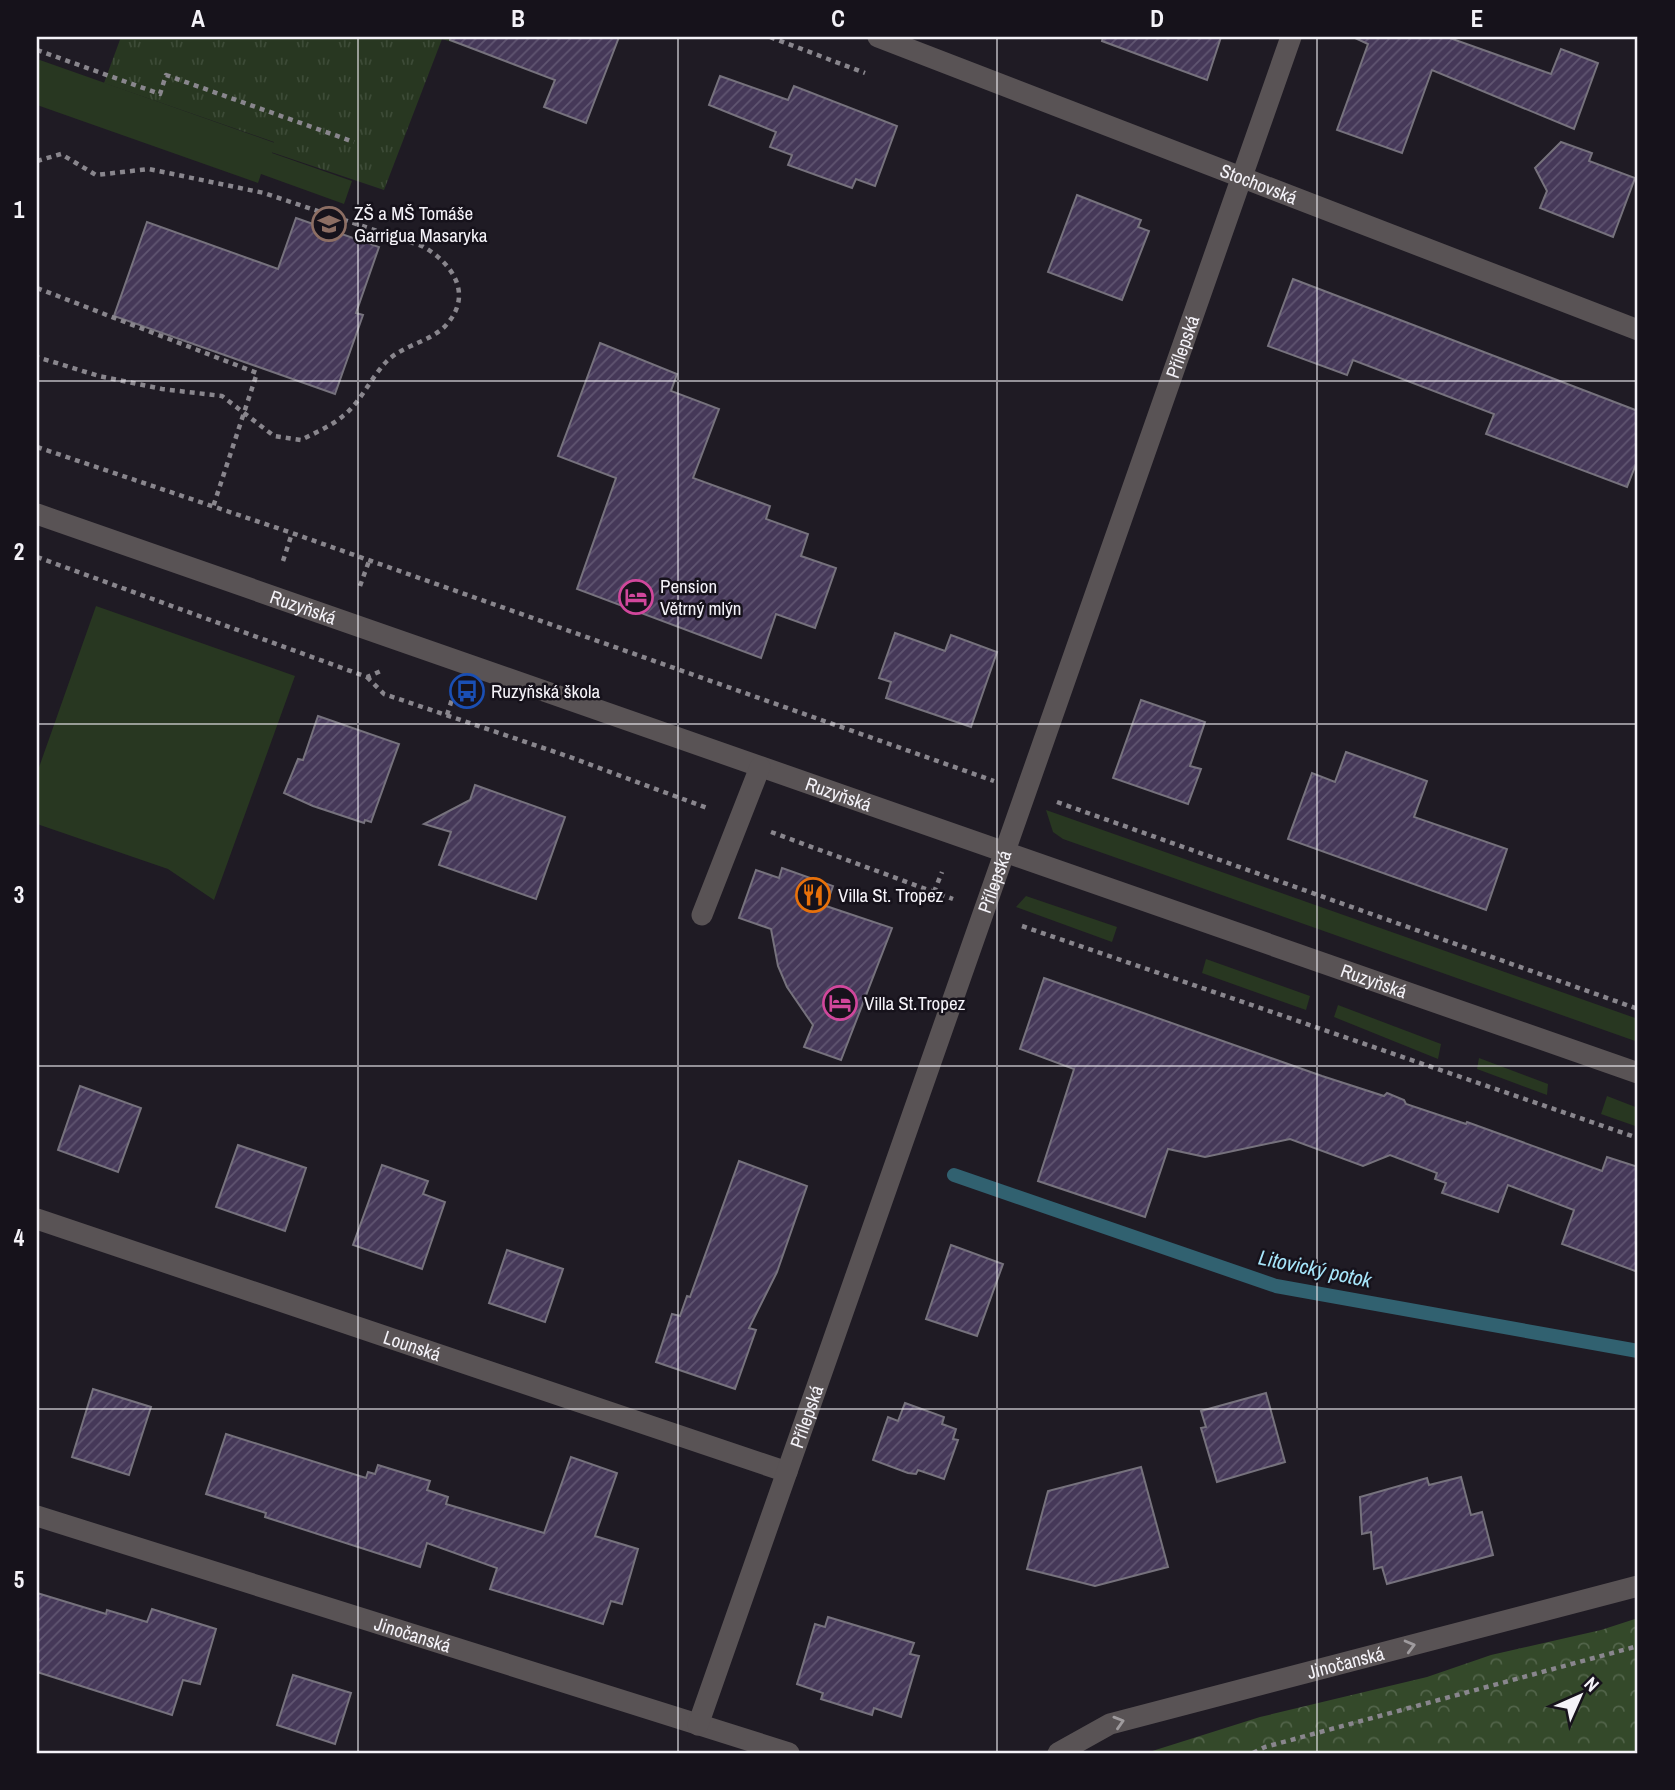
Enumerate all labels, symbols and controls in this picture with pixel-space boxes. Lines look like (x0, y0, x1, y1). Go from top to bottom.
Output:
text: A (191, 3, 205, 34)
text: B (511, 3, 525, 34)
text: C (831, 3, 845, 34)
text: D (1150, 3, 1164, 34)
text: E (1471, 3, 1483, 34)
street label: Stochovská (1216, 157, 1301, 211)
text: 1 (14, 194, 25, 225)
place label: ZŠ a MŠ Tomáše Garrigua Masaryka (354, 200, 488, 248)
school or university icon: ZŠ a MŠ Tomáše Garrigua Masaryka (310, 205, 348, 243)
street label: Přílepská (1159, 311, 1205, 382)
text: 2 (14, 536, 24, 567)
place label: Pension Větrný mlýn (660, 573, 741, 621)
hotel icon: Pension Větrný mlýn (617, 578, 655, 616)
street label: Ruzyňská (267, 583, 340, 631)
bus stop icon: Ruzyňská škola (448, 672, 486, 710)
place label: Ruzyňská škola (491, 678, 600, 704)
street label: Ruzyňská (802, 770, 875, 818)
street label: Přílepská (971, 846, 1017, 917)
restaurant icon: Villa St. Tropez (794, 876, 832, 914)
text: 3 (14, 879, 24, 910)
place label: Villa St. Tropez (838, 882, 944, 908)
street label: Ruzyňská (1337, 957, 1411, 1004)
hotel icon: Villa St.Tropez (821, 984, 859, 1022)
place label: Villa St.Tropez (864, 990, 966, 1016)
text: 4 (14, 1222, 25, 1253)
water label: Litovický potok (1256, 1242, 1376, 1295)
street label: Lounská (380, 1324, 445, 1367)
street label: Přílepská (783, 1381, 830, 1451)
text: 5 (14, 1564, 24, 1595)
street label: Jinočanská (371, 1610, 455, 1659)
street label: Jinočanská (1304, 1640, 1387, 1685)
one-way arrow (1404, 1640, 1416, 1654)
north arrow (1546, 1660, 1616, 1730)
text: N (1579, 1671, 1605, 1697)
one-way arrow (1112, 1716, 1124, 1731)

